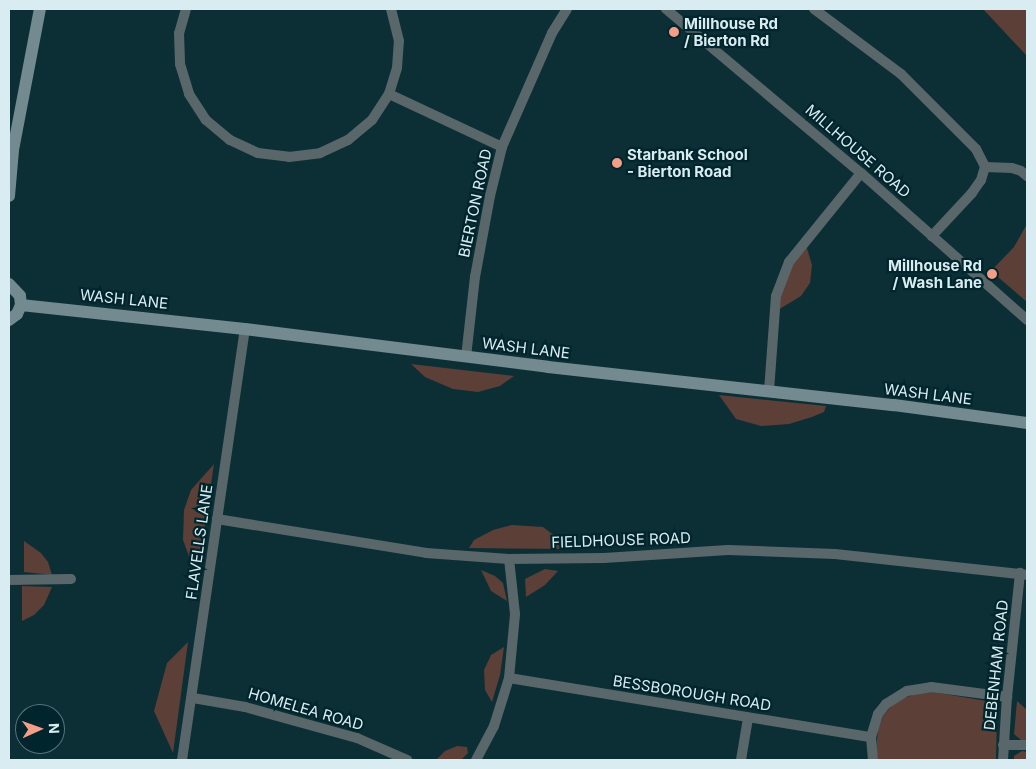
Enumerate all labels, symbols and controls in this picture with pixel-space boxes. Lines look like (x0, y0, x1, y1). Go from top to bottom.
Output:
place label: Millhouse Rd / Bierton Rd (684, 14, 778, 49)
marker: Millhouse Rd / Bierton Rd (668, 26, 680, 38)
street label: MILLHOUSE ROAD (802, 101, 914, 201)
place label: Starbank School - Bierton Road (627, 145, 748, 180)
street label: BIERTON ROAD (455, 147, 495, 259)
marker: Starbank School - Bierton Road (611, 157, 623, 169)
place label: Millhouse Rd / Wash Lane (888, 256, 982, 291)
marker: Millhouse Rd / Wash Lane (986, 268, 998, 280)
street label: WASH LANE (79, 285, 169, 313)
street label: WASH LANE (481, 334, 571, 362)
street label: WASH LANE (883, 380, 973, 408)
street label: FLAVELLS LANE (182, 483, 216, 601)
street label: FIELDHOUSE ROAD (551, 529, 691, 551)
street label: DEBENHAM ROAD (980, 599, 1012, 731)
street label: BESSBOROUGH ROAD (612, 672, 772, 714)
street label: HOMELEA ROAD (246, 684, 366, 734)
north arrow (15, 704, 65, 754)
text: N (46, 723, 63, 734)

